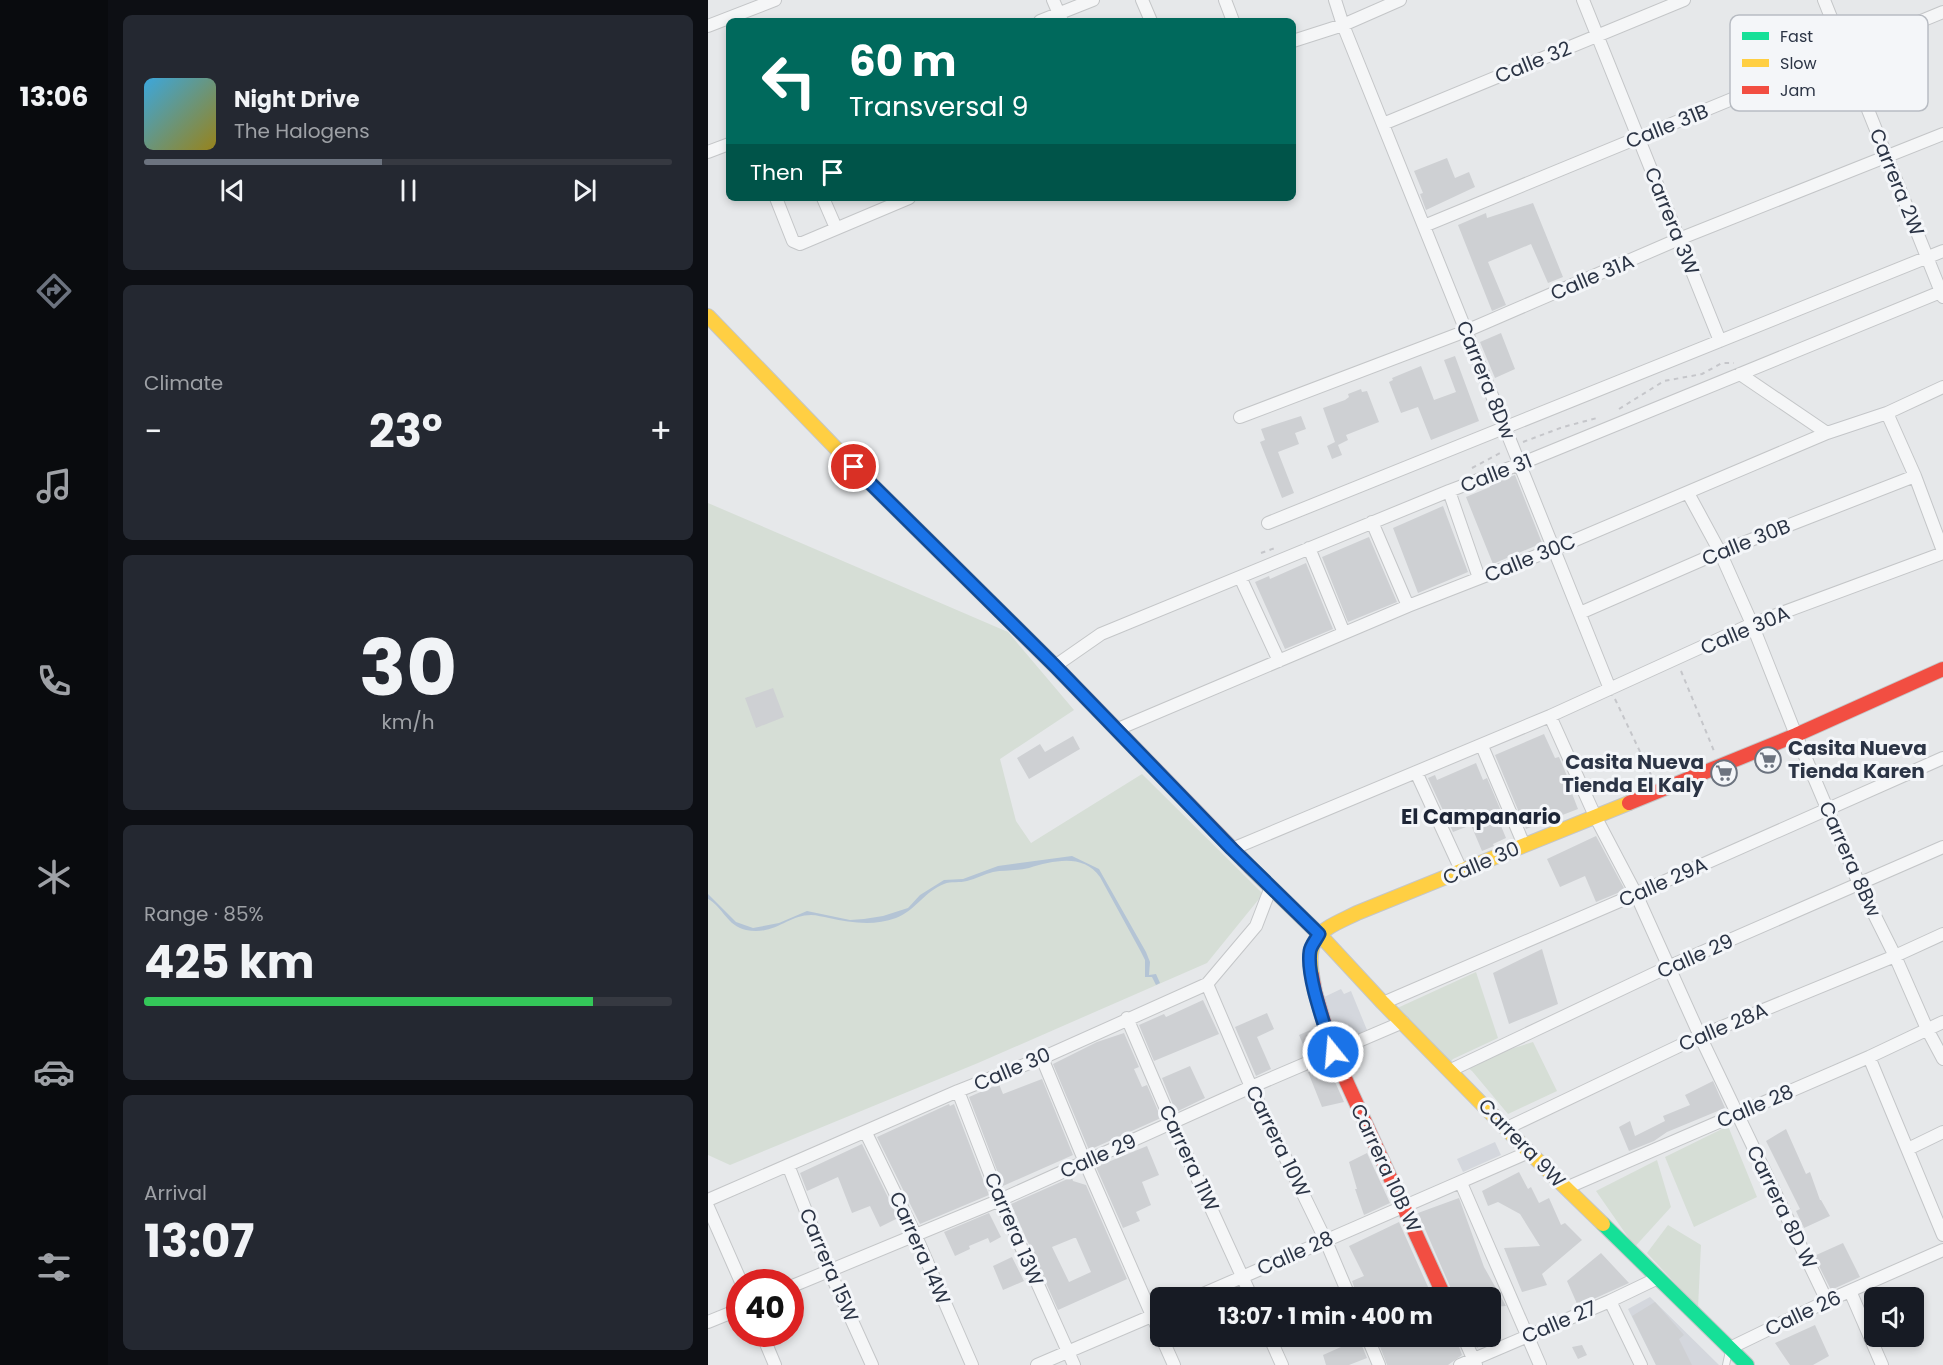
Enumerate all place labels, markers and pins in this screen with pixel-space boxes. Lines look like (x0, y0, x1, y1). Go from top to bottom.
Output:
pin (828, 441, 879, 492)
place label: Casita Nueva Tienda Karen (1788, 734, 1927, 785)
supermarket icon: Casita Nueva Tienda Karen (1753, 745, 1783, 775)
place label: Casita Nueva Tienda El Kaly (1562, 748, 1704, 799)
supermarket icon: Casita Nueva Tienda El Kaly (1709, 758, 1739, 788)

